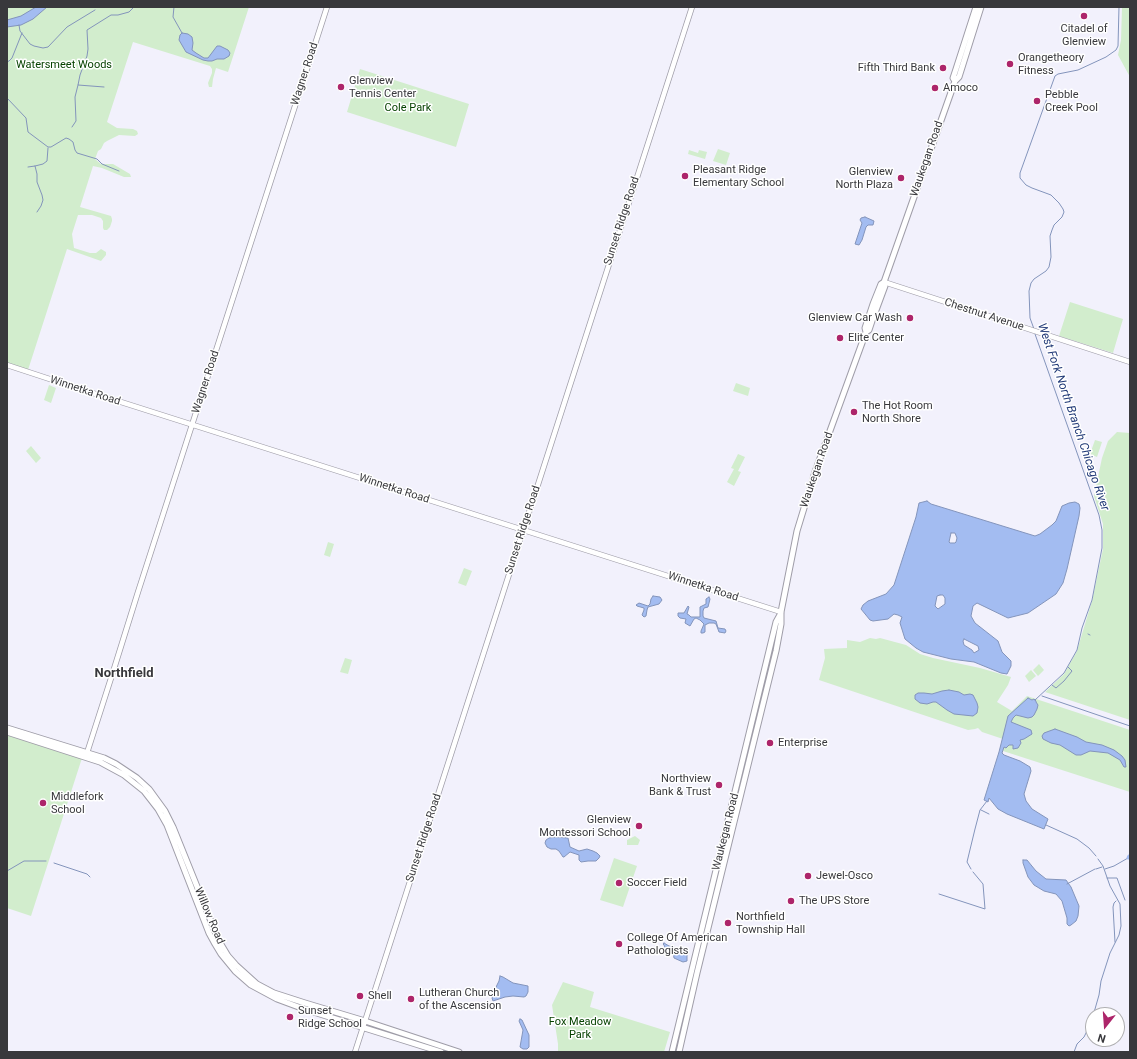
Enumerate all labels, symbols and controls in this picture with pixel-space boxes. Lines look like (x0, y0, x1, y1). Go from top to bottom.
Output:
marker: Citadel of Glenview (1079, 11, 1089, 21)
place label: Citadel of Glenview (1061, 22, 1107, 48)
street label: Wagner Road (289, 41, 321, 107)
place label: Orangetheory Fitness (1018, 51, 1084, 77)
park label: Watersmeet Woods (16, 58, 112, 72)
marker: Orangetheory Fitness (1005, 59, 1015, 69)
place label: Fifth Third Bank (858, 61, 935, 75)
marker: Fifth Third Bank (938, 63, 948, 73)
place label: Glenview Tennis Center (349, 74, 416, 100)
place label: Amoco (943, 81, 978, 95)
marker: Glenview Tennis Center (336, 82, 346, 92)
marker: Amoco (930, 83, 940, 93)
place label: Pebble Creek Pool (1045, 88, 1098, 114)
marker: Pebble Creek Pool (1032, 96, 1042, 106)
park label: Cole Park (385, 101, 431, 115)
street label: Waukegan Road (908, 119, 946, 199)
place label: Pleasant Ridge Elementary School (693, 163, 784, 189)
place label: Glenview North Plaza (835, 165, 893, 191)
marker: Pleasant Ridge Elementary School (680, 171, 690, 181)
marker: Glenview North Plaza (896, 173, 906, 183)
street label: Sunset Ridge Road (601, 175, 643, 267)
street label: Chestnut Avenue (943, 296, 1025, 334)
place label: Glenview Car Wash (808, 311, 902, 325)
marker: Glenview Car Wash (905, 313, 915, 323)
water label: West Fork North Branch Chicago River (1034, 321, 1112, 513)
place label: Elite Center (848, 331, 904, 345)
marker: Elite Center (835, 333, 845, 343)
street label: Wagner Road (190, 349, 222, 415)
street label: Winnetka Road (48, 373, 122, 409)
place label: The Hot Room North Shore (862, 399, 933, 425)
marker: The Hot Room North Shore (849, 407, 859, 417)
street label: Waukegan Road (798, 430, 836, 510)
street label: Winnetka Road (357, 471, 431, 507)
street label: Sunset Ridge Road (502, 484, 544, 576)
street label: Winnetka Road (666, 569, 740, 605)
district label: Northfield (95, 666, 153, 682)
place label: Enterprise (778, 736, 828, 750)
marker: Enterprise (765, 738, 775, 748)
place label: Northview Bank & Trust (649, 772, 711, 798)
marker: Northview Bank & Trust (714, 780, 724, 790)
place label: Middlefork School (51, 790, 104, 816)
street label: Sunset Ridge Road (403, 792, 445, 884)
street label: Waukegan Road (710, 792, 742, 872)
marker: Middlefork School (38, 798, 48, 808)
place label: Glenview Montessori School (539, 813, 631, 839)
marker: Glenview Montessori School (634, 821, 644, 831)
place label: Jewel-Osco (816, 869, 873, 883)
marker: Jewel-Osco (803, 871, 813, 881)
place label: Soccer Field (627, 876, 687, 890)
marker: Soccer Field (614, 878, 624, 888)
street label: Willow Road (191, 886, 227, 946)
place label: The UPS Store (799, 894, 869, 908)
marker: The UPS Store (786, 896, 796, 906)
place label: Northfield Township Hall (736, 910, 805, 936)
marker: Northfield Township Hall (723, 918, 733, 928)
place label: College Of American Pathologists (627, 931, 727, 957)
marker: College Of American Pathologists (614, 939, 624, 949)
place label: Lutheran Church of the Ascension (419, 986, 501, 1012)
place label: Shell (368, 989, 392, 1003)
marker: Shell (355, 991, 365, 1001)
marker: Lutheran Church of the Ascension (406, 994, 416, 1004)
place label: Sunset Ridge School (298, 1004, 362, 1030)
north arrow (1085, 1007, 1125, 1047)
marker: Sunset Ridge School (285, 1012, 295, 1022)
park label: Fox Meadow Park (549, 1015, 611, 1041)
text: N (1096, 1031, 1107, 1045)

